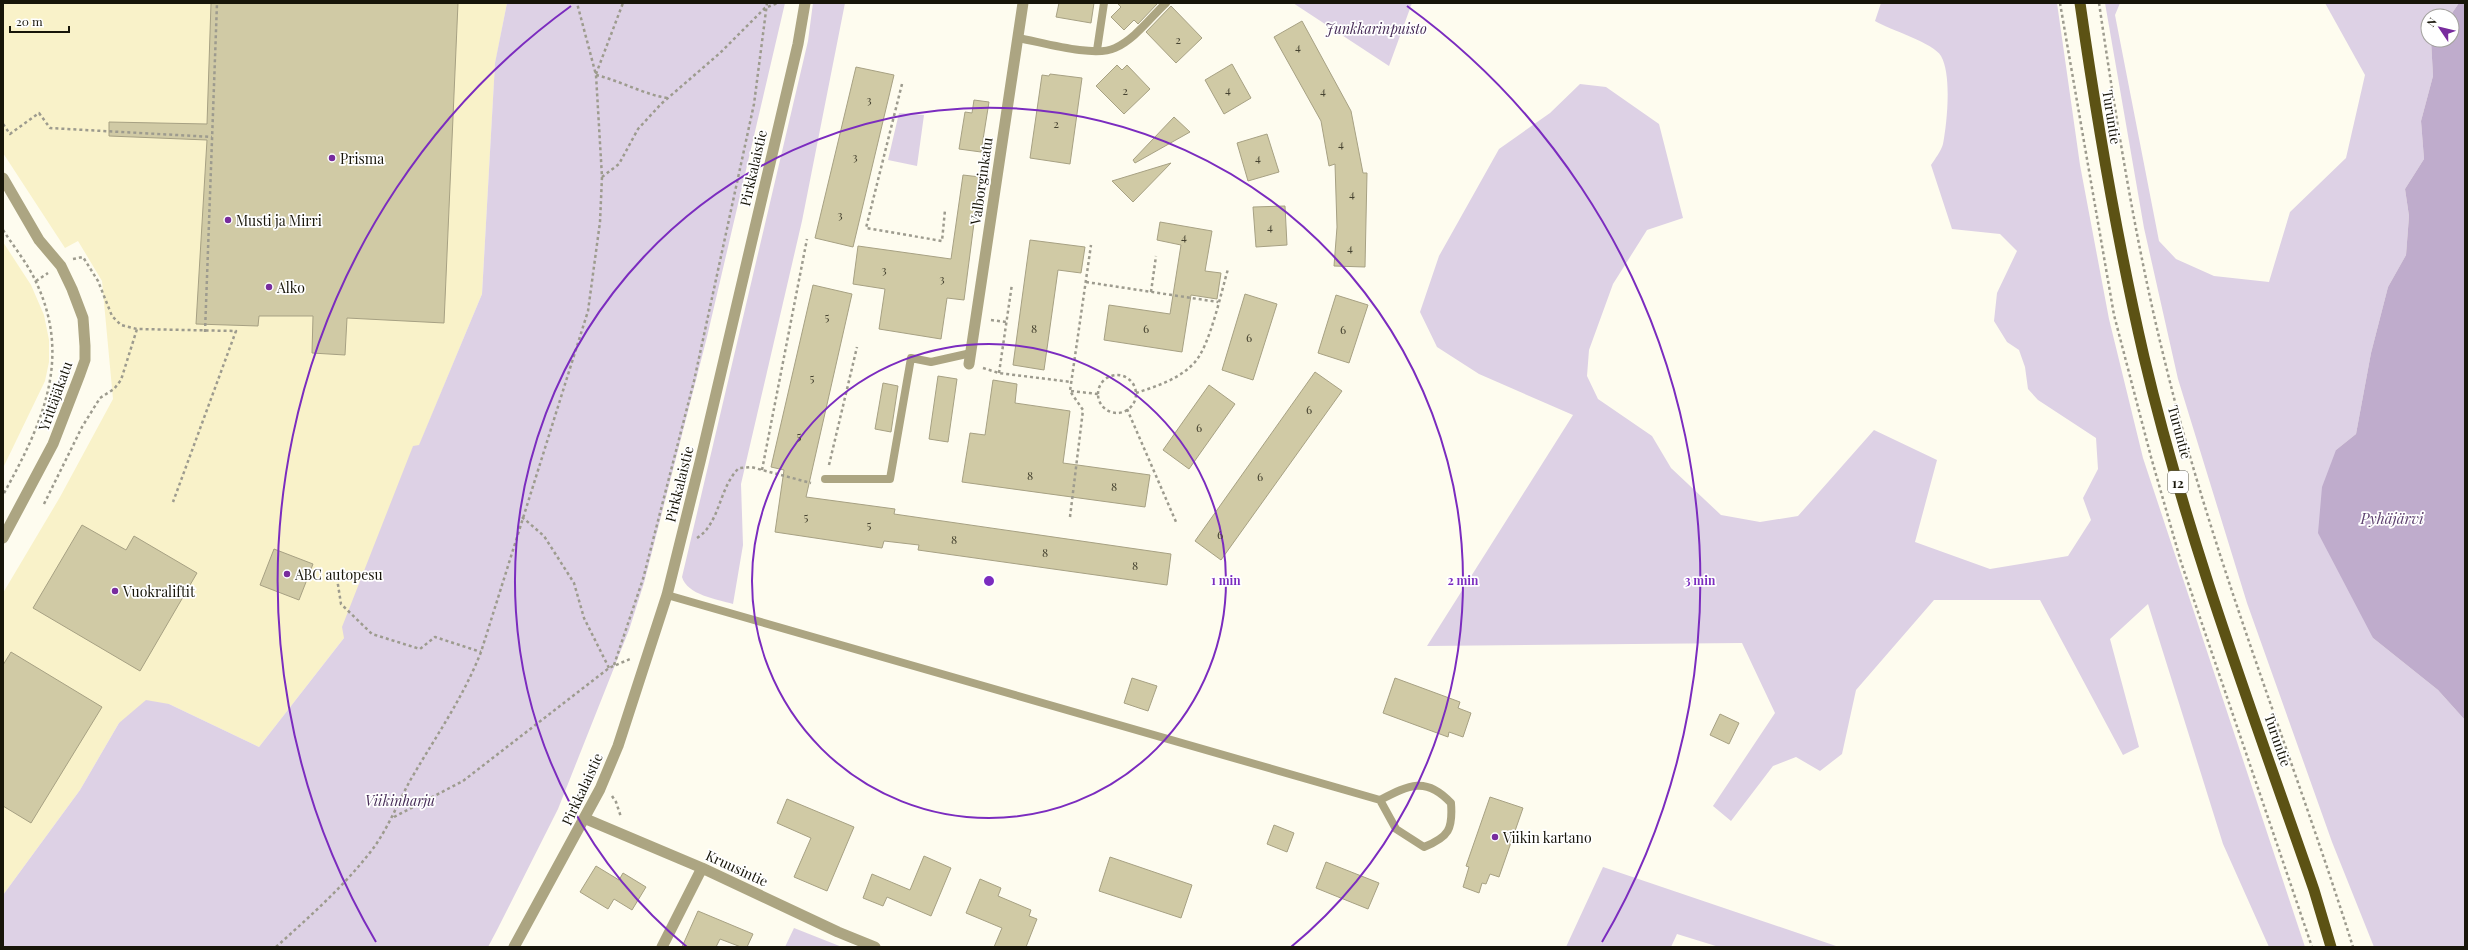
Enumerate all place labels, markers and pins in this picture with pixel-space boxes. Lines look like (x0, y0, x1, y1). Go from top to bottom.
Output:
place label: Prisma (340, 149, 384, 168)
marker: Prisma (327, 153, 337, 163)
place label: Musti ja Mirri (236, 211, 322, 230)
marker: Musti ja Mirri (223, 215, 233, 225)
place label: Alko (276, 278, 305, 297)
marker: Alko (264, 282, 274, 292)
place label: ABC autopesu (294, 565, 383, 584)
marker: ABC autopesu (282, 569, 292, 579)
centre of rings (982, 574, 996, 588)
place label: Vuokraliftit (122, 582, 196, 601)
marker: Vuokraliftit (110, 586, 120, 596)
place label: Viikin kartano (1502, 828, 1592, 847)
marker: Viikin kartano (1490, 832, 1500, 842)

